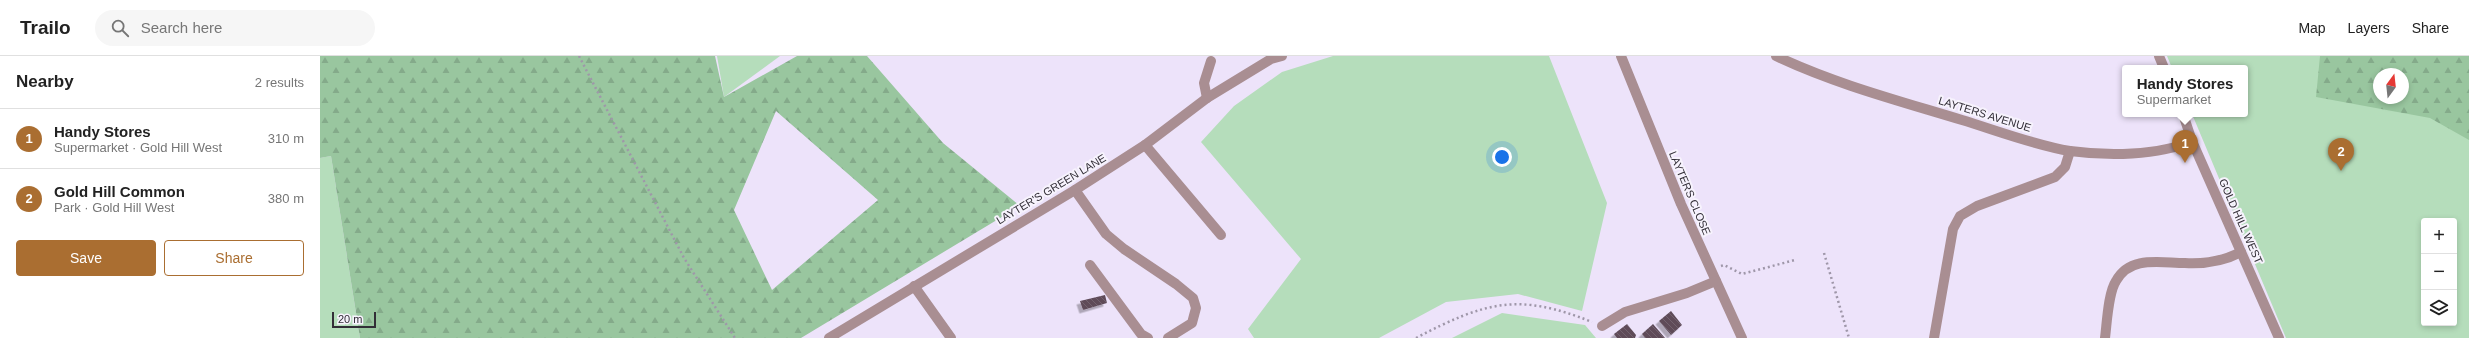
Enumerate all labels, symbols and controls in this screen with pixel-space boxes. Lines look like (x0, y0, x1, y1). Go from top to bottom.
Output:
search box (95, 10, 375, 46)
text: Trailo (20, 17, 71, 38)
icon: search (109, 17, 131, 39)
text: Search here (141, 19, 222, 36)
text: Map (2298, 20, 2326, 36)
text: Layers (2348, 20, 2390, 36)
text: Share (2412, 20, 2449, 36)
popup (2122, 65, 2248, 117)
north arrow (2373, 68, 2409, 104)
text: Nearby (16, 72, 74, 91)
text: 2 results (255, 75, 304, 90)
text: Handy Stores (2137, 75, 2233, 92)
text: Supermarket (2137, 92, 2211, 107)
street label: LAYTERS AVENUE (1937, 94, 2033, 134)
text: Handy Stores (54, 123, 151, 140)
pin: 1 (2172, 130, 2198, 163)
text: 1 (25, 131, 33, 146)
text: 310 m (268, 131, 304, 146)
pin: 2 (2328, 138, 2354, 171)
text: Supermarket · Gold Hill West (54, 140, 222, 155)
your location (1492, 147, 1512, 167)
street label: LAYTERS CLOSE (1667, 149, 1713, 237)
street label: LAYTER'S GREEN LANE (994, 152, 1108, 226)
street label: GOLD HILL WEST (2217, 177, 2265, 266)
text: Gold Hill Common (54, 183, 185, 200)
text: 2 (25, 191, 33, 206)
text: 380 m (268, 191, 304, 206)
text: Park · Gold Hill West (54, 200, 174, 215)
map controls (2421, 218, 2457, 326)
button: + (2421, 218, 2457, 254)
button: Save (16, 240, 156, 276)
button: Share (164, 240, 304, 276)
button: − (2421, 254, 2457, 290)
button: layers (2421, 290, 2457, 326)
scale bar (332, 310, 376, 329)
text: 20 m (338, 313, 362, 325)

